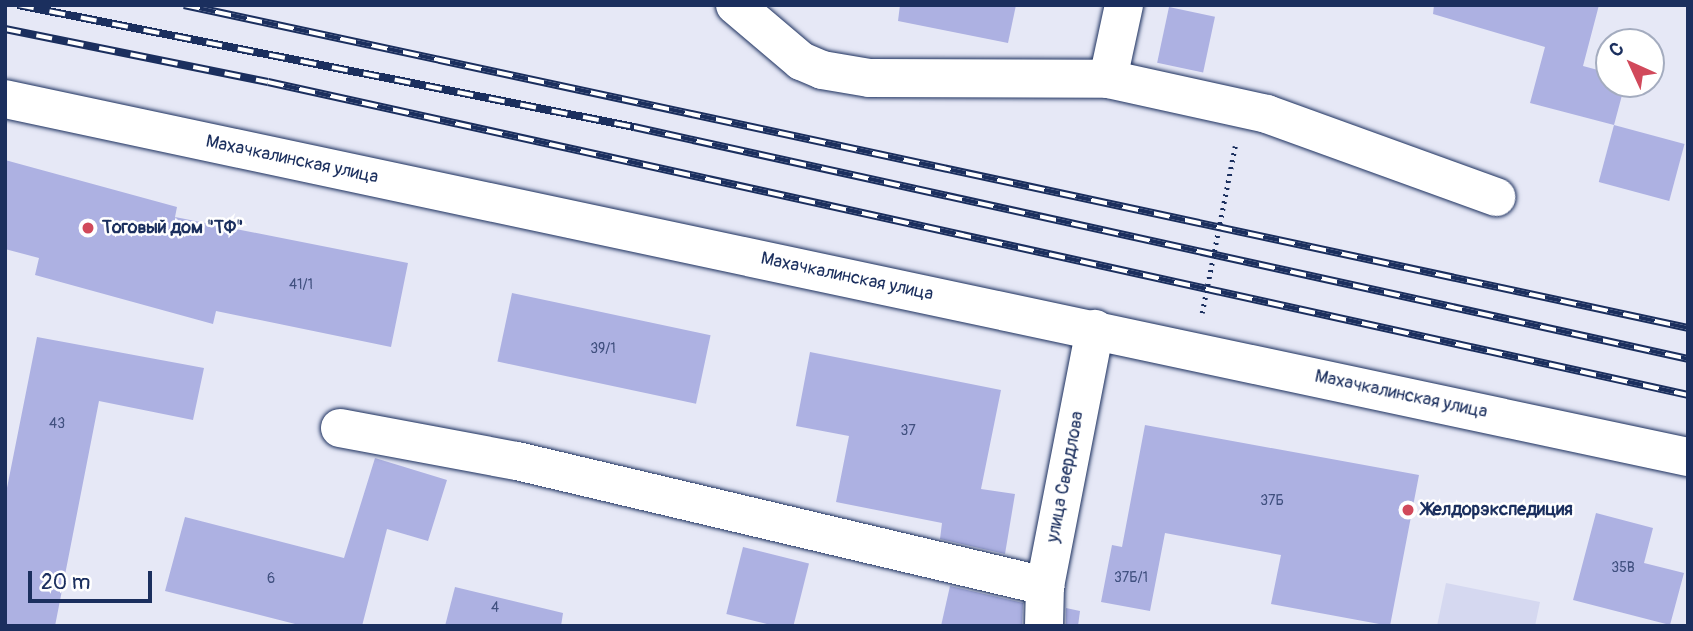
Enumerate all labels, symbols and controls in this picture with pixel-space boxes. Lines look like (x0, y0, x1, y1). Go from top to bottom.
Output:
north arrow (1595, 28, 1665, 98)
text: С (1604, 37, 1629, 62)
street label: Махачкалинская улица (204, 131, 380, 189)
place label: Тоговый дом "ТФ" (102, 217, 243, 239)
marker: Тоговый дом "ТФ" (80, 220, 96, 236)
street label: Махачкалинская улица (759, 248, 935, 306)
house number: 41/1 (289, 277, 313, 293)
house number: 39/1 (590, 341, 616, 357)
street label: Махачкалинская улица (1313, 366, 1489, 424)
street label: улица Свердлова (1043, 410, 1089, 544)
house number: 43 (49, 416, 65, 432)
house number: 37 (900, 423, 916, 439)
house number: 37Б (1260, 493, 1284, 509)
place label: Желдорэкспедиция (1422, 499, 1573, 521)
marker: Желдорэкспедиция (1400, 502, 1416, 518)
scale bar (32, 558, 156, 602)
house number: 35В (1611, 560, 1635, 576)
text: 20 m (41, 569, 90, 596)
house number: 37Б/1 (1114, 570, 1148, 586)
house number: 6 (267, 571, 275, 587)
house number: 4 (491, 600, 499, 616)

